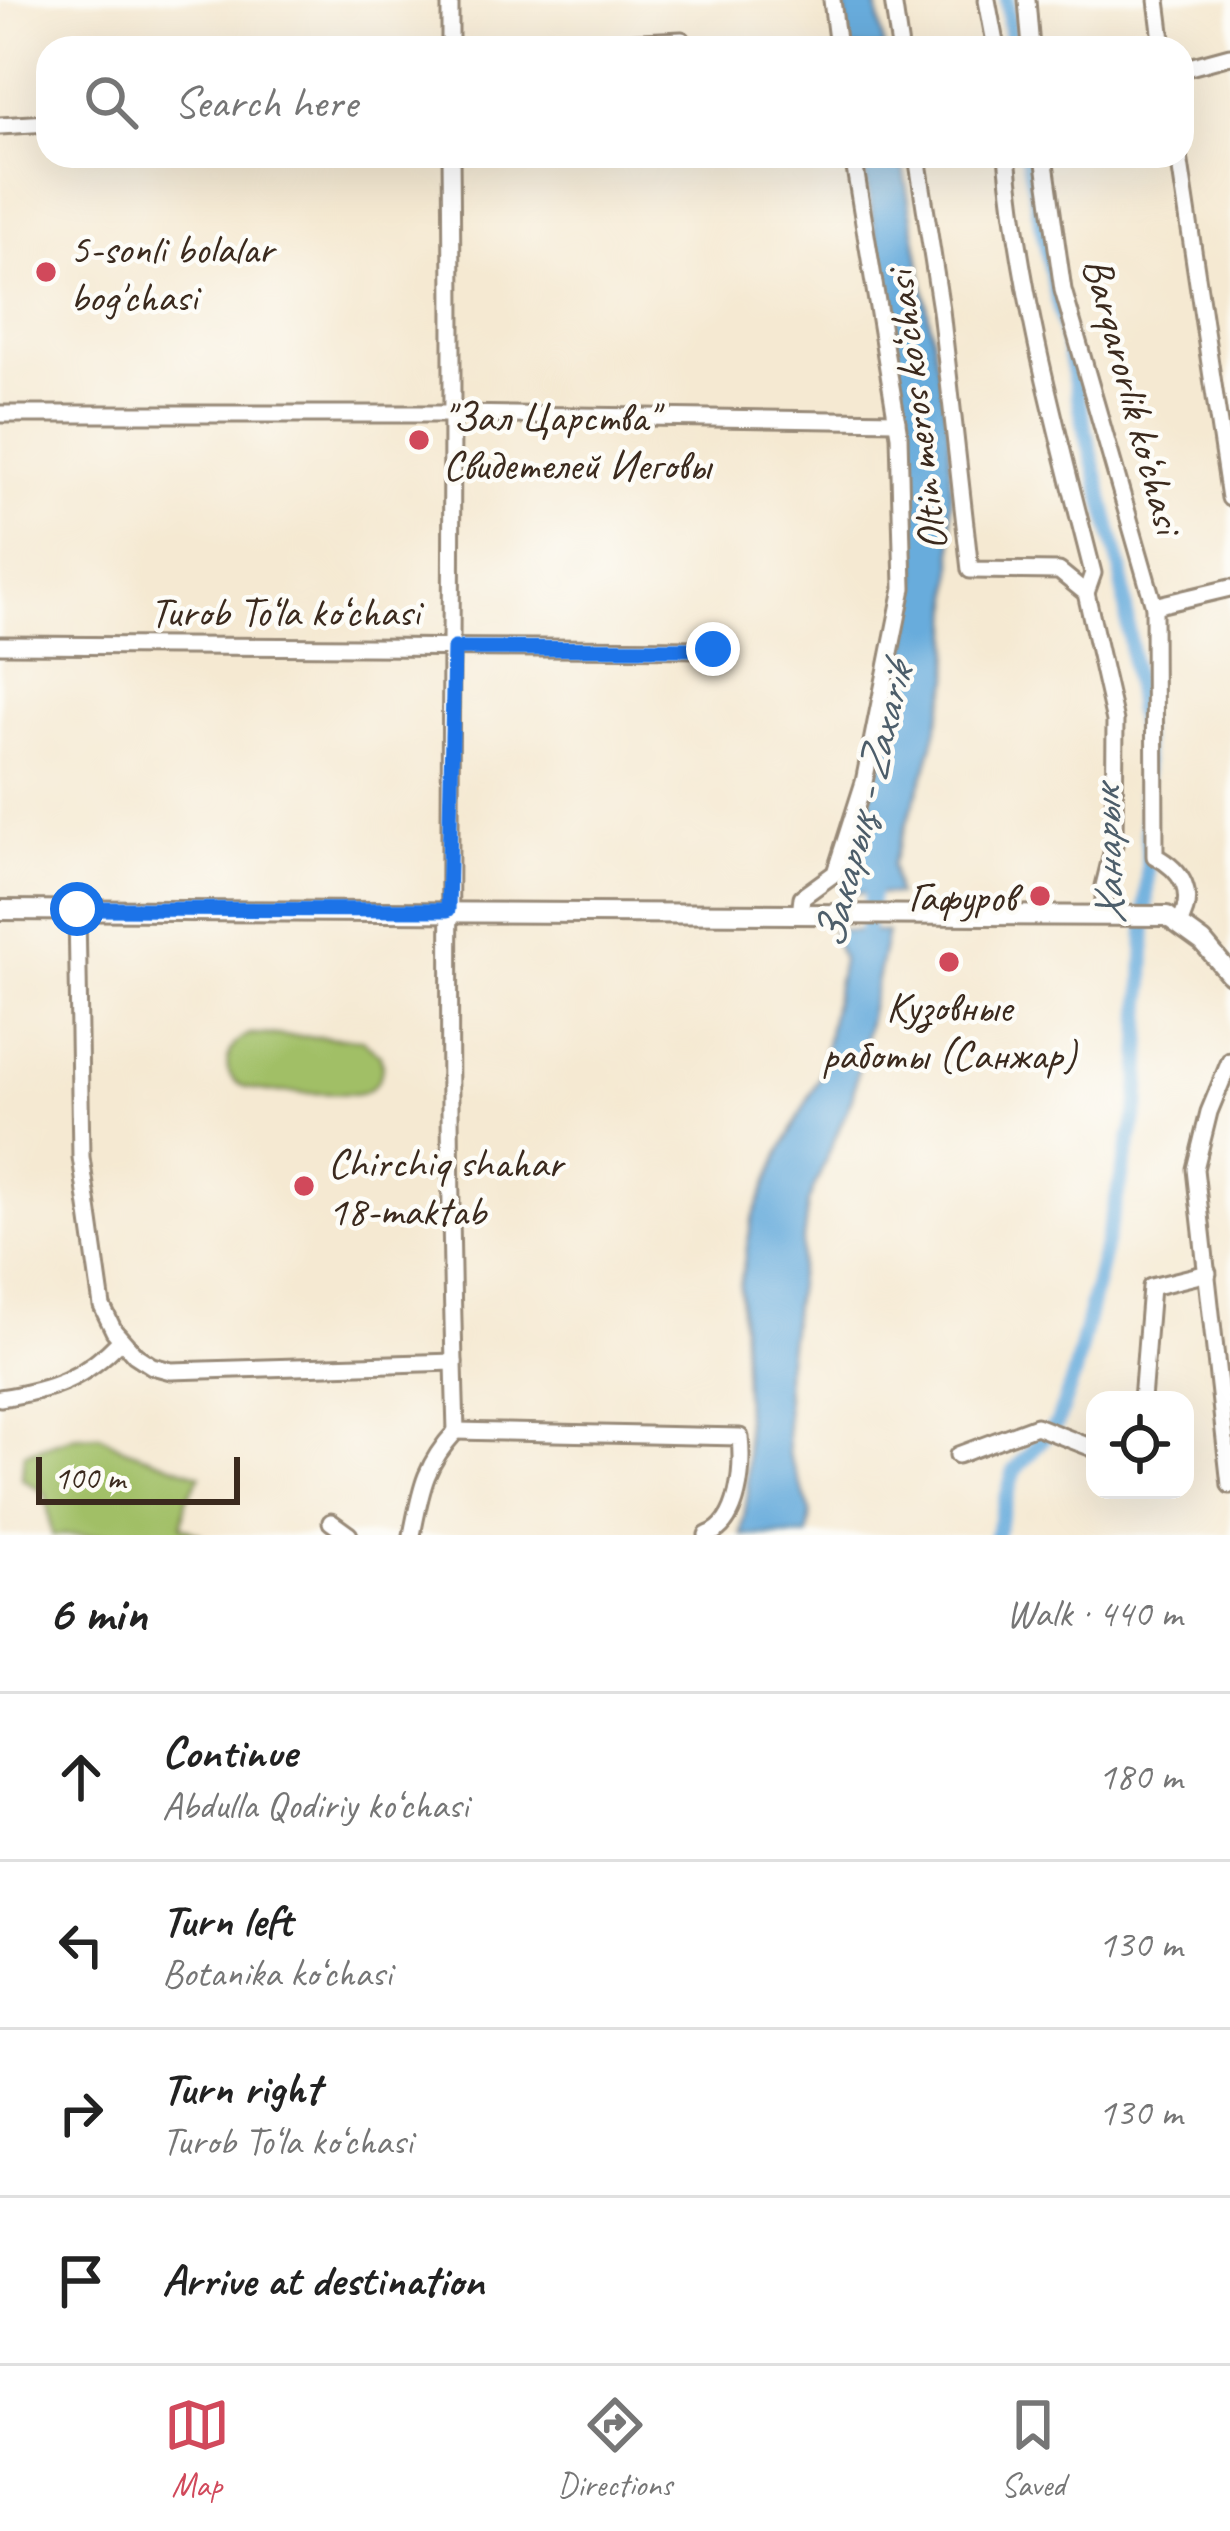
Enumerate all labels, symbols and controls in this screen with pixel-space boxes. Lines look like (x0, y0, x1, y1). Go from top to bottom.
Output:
search box (36, 36, 1194, 168)
icon: search (78, 69, 144, 135)
text: Search here (174, 74, 357, 131)
place label: 5-sonli bolalar bog'chasi (70, 223, 277, 324)
street label: Barqarorlik ko‘chasi (1070, 252, 1196, 544)
marker: 5-sonli bolalar bog'chasi (33, 259, 59, 285)
street label: Oltin meros ko‘chasi (872, 263, 960, 554)
place label: "Зал Царства" Свидетелей Иеговы (443, 391, 713, 492)
marker: "Зал Царства" Свидетелей Иеговы (406, 427, 432, 453)
street label: Turob To‘la ko‘chasi (150, 586, 425, 639)
route end (686, 622, 740, 676)
water label: Закарық - Zaxarik (801, 650, 928, 954)
water label: Ханарык (1076, 778, 1138, 926)
place label: Гафуров (908, 871, 1024, 924)
route start (50, 882, 104, 936)
marker: Гафуров (1027, 883, 1053, 909)
marker: Кузовные работы (Санжар) (936, 949, 962, 975)
place label: Кузовные работы (Санжар) (822, 981, 1078, 1082)
place label: Chirchiq shahar 18-maktab (328, 1137, 566, 1238)
marker: Chirchiq shahar 18-maktab (291, 1173, 317, 1199)
map controls (1086, 1391, 1194, 1499)
button: locate (1086, 1391, 1194, 1499)
scale bar (36, 1451, 240, 1504)
text: 100 m (54, 1457, 125, 1499)
text: 6 min (48, 1581, 147, 1645)
text: Walk · 440 m (1006, 1589, 1182, 1638)
text: Continue (162, 1724, 296, 1781)
icon: ahead (48, 1744, 114, 1810)
text: 180 m (1098, 1752, 1182, 1801)
text: Abdulla Qodiriy ko‘chasi (162, 1781, 468, 1830)
text: Turn left (162, 1892, 292, 1949)
icon: left (48, 1912, 114, 1978)
text: 130 m (1098, 1920, 1182, 1969)
text: Botanika ko‘chasi (162, 1949, 392, 1998)
text: Turn right (162, 2060, 320, 2117)
icon: right (48, 2080, 114, 2146)
text: 130 m (1098, 2088, 1182, 2137)
text: Turob To‘la ko‘chasi (162, 2117, 413, 2166)
icon: arrive (48, 2248, 114, 2314)
text: Arrive at destination (162, 2252, 484, 2309)
tab: Map (164, 2392, 230, 2506)
tab: Directions (558, 2392, 672, 2506)
tab: Saved (1000, 2392, 1066, 2506)

